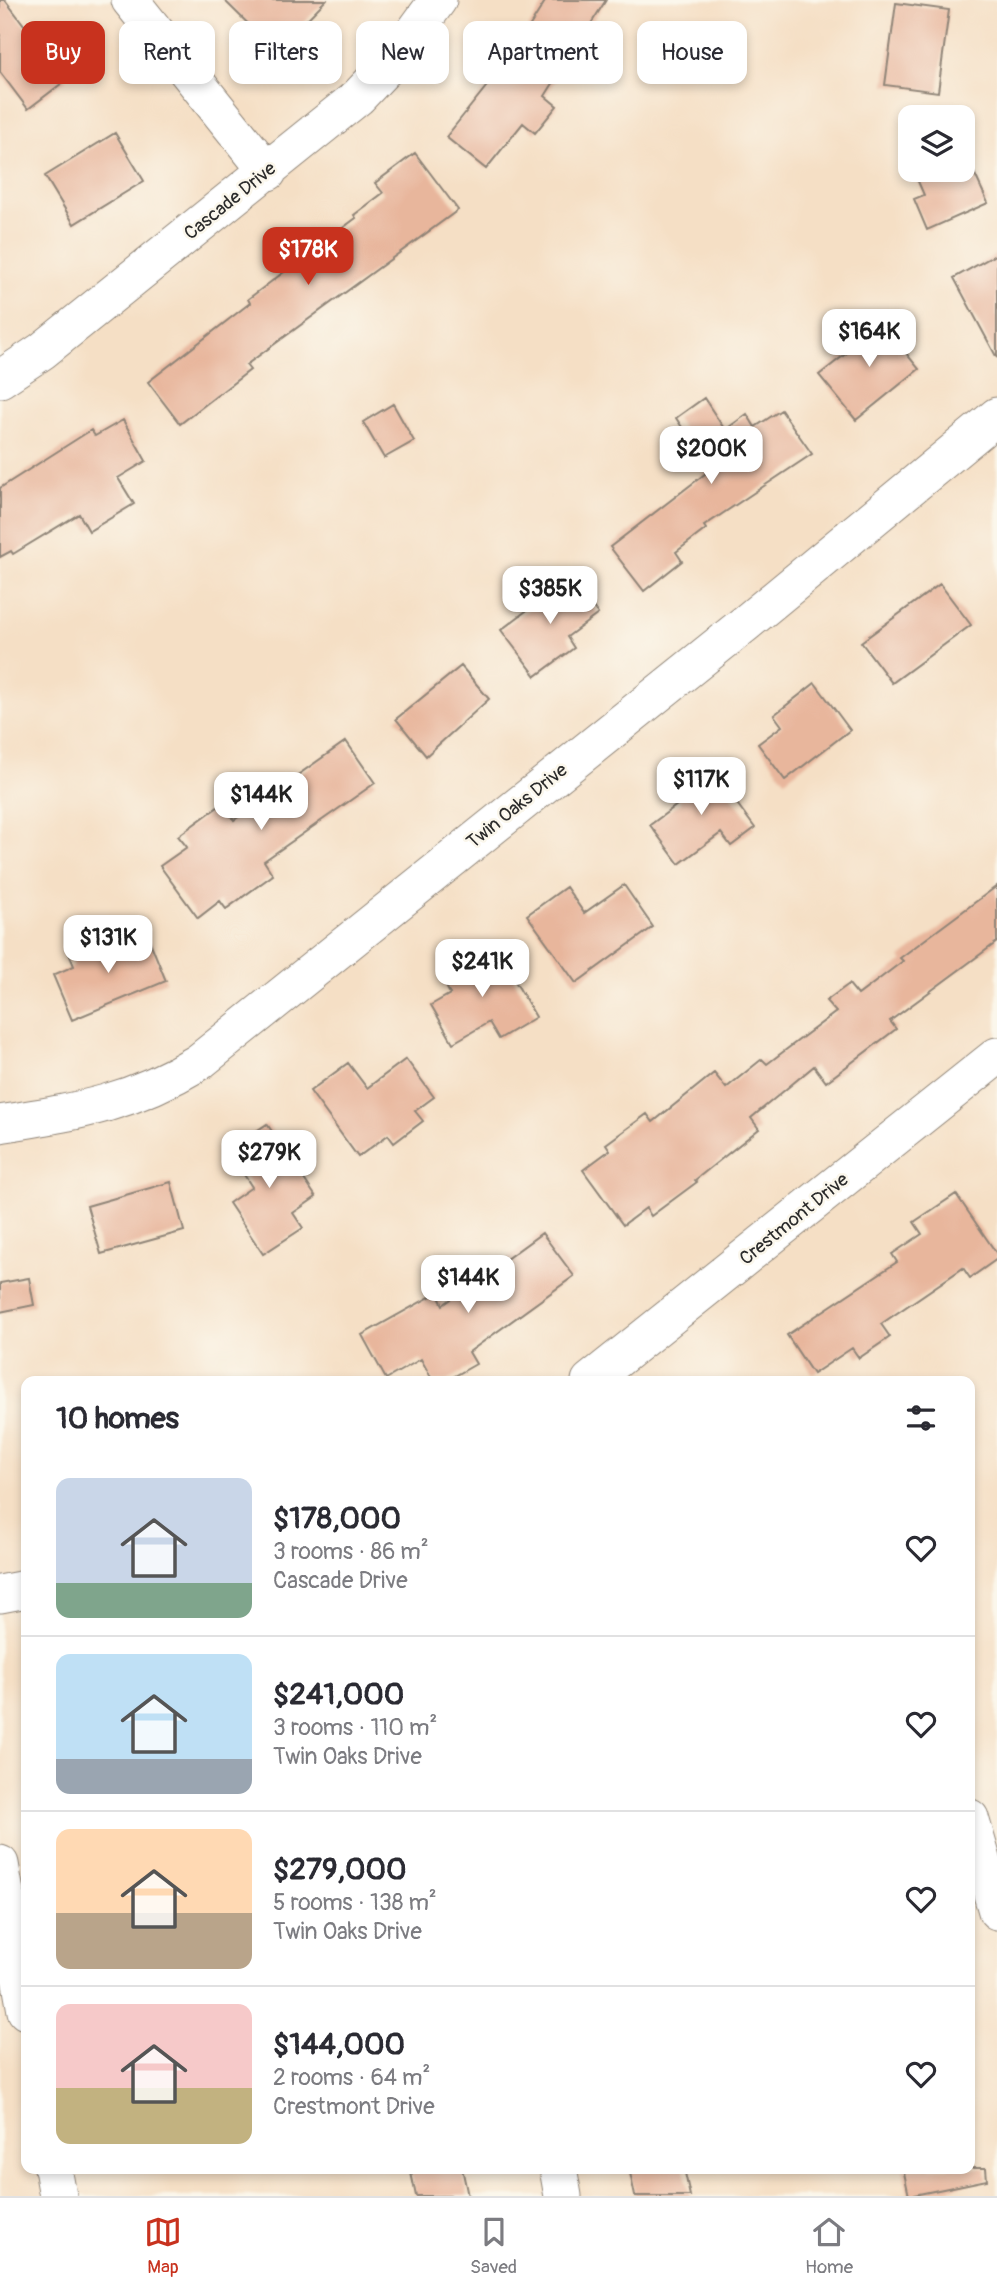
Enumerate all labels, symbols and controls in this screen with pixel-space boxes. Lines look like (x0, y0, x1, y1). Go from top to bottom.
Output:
chip: Buy (21, 21, 105, 84)
chip: Rent (119, 21, 215, 84)
chip: Filters (229, 21, 342, 84)
chip: New (356, 21, 449, 84)
chip: Apartment (463, 21, 623, 84)
chip: House (637, 21, 747, 84)
map controls (898, 105, 975, 182)
button: layers (898, 105, 975, 182)
street label: Cascade Drive (179, 156, 281, 245)
pin: $178K (259, 228, 357, 287)
text: $178K (278, 235, 338, 264)
pin: $164K (820, 310, 918, 369)
text: $164K (838, 317, 900, 346)
pin: $200K (662, 426, 760, 486)
text: $200K (676, 434, 746, 463)
pin: $385K (501, 566, 599, 626)
text: $385K (518, 574, 582, 603)
street label: Twin Oaks Drive (462, 758, 573, 854)
pin: $117K (652, 758, 750, 817)
text: $117K (673, 765, 729, 794)
pin: $144K (212, 772, 310, 832)
text: $144K (230, 780, 292, 809)
pin: $131K (59, 916, 157, 975)
text: $131K (79, 923, 137, 952)
pin: $241K (433, 940, 531, 999)
text: $241K (451, 947, 513, 976)
pin: $279K (220, 1130, 318, 1190)
text: $279K (237, 1138, 301, 1167)
street label: Crestmont Drive (735, 1167, 854, 1270)
pin: $144K (419, 1256, 517, 1315)
text: $144K (437, 1263, 499, 1292)
icon: filters (902, 1399, 940, 1437)
text: 10 homes (56, 1400, 179, 1437)
text: $178,000 (273, 1500, 401, 1537)
icon: home (112, 1506, 196, 1590)
icon: heart (902, 1529, 940, 1567)
text: 3 rooms · 86 m² (273, 1537, 429, 1566)
text: Cascade Drive (273, 1566, 407, 1595)
text: $241,000 (273, 1676, 404, 1713)
icon: home (112, 1682, 196, 1766)
icon: heart (902, 1705, 940, 1743)
text: 3 rooms · 110 m² (273, 1713, 437, 1742)
text: Twin Oaks Drive (273, 1742, 422, 1771)
text: $279,000 (273, 1851, 406, 1888)
icon: home (112, 1857, 196, 1941)
icon: heart (902, 1880, 940, 1918)
text: 5 rooms · 138 m² (273, 1888, 437, 1917)
text: Twin Oaks Drive (273, 1917, 422, 1946)
text: $144,000 (273, 2026, 405, 2063)
icon: home (112, 2032, 196, 2116)
icon: heart (902, 2055, 940, 2093)
text: 2 rooms · 64 m² (273, 2063, 430, 2092)
text: Crestmont Drive (273, 2092, 435, 2121)
tab: Map (144, 2213, 182, 2279)
tab: Saved (470, 2213, 517, 2279)
tab: Home (805, 2213, 853, 2279)

